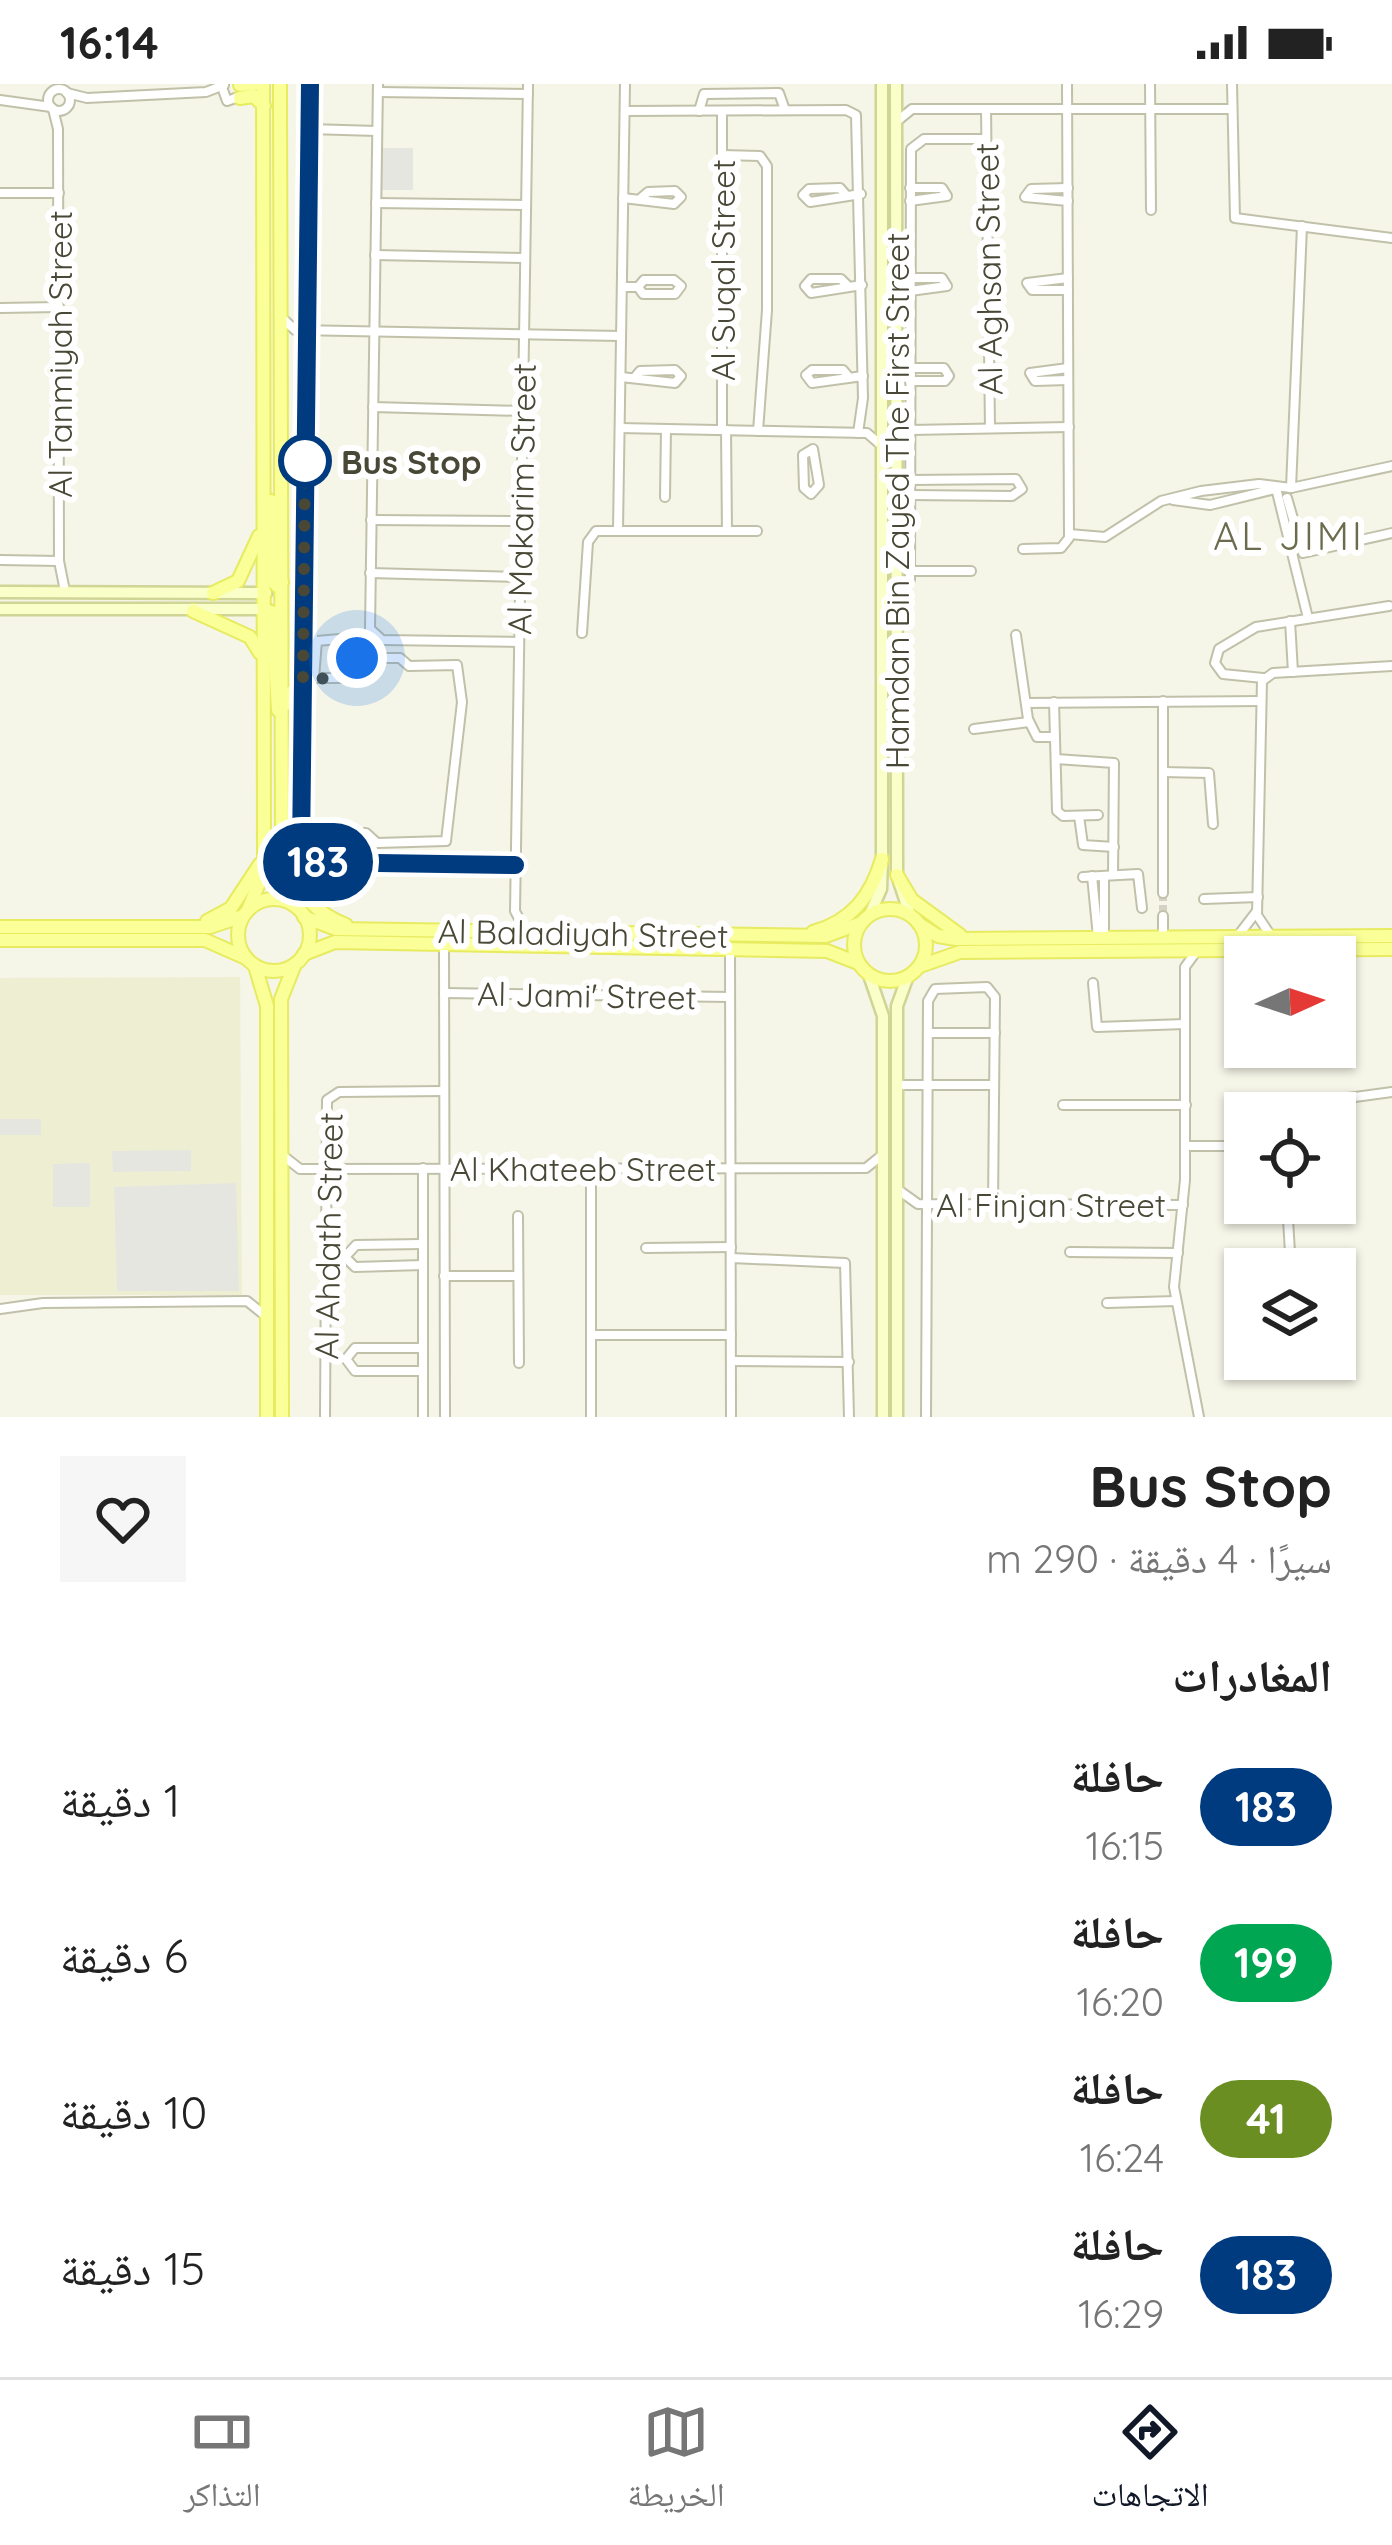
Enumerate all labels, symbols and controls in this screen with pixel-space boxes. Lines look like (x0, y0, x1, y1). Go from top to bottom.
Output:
text: 16:14 (60, 14, 159, 70)
street label: Al Aghsan Street (965, 142, 1011, 396)
street label: Al Suqal Street (702, 159, 743, 381)
street label: Al Tanmiyah Street (39, 210, 80, 498)
street label: Hamdan Bin Zayed The First Street (876, 233, 917, 769)
street label: Al Makarim Street (498, 363, 544, 635)
marker: Bus Stop (280, 436, 330, 486)
place label: Bus Stop (341, 441, 481, 482)
district label: AL JIMI (1213, 511, 1365, 560)
your location (327, 628, 387, 688)
line badge: 183 (249, 823, 387, 901)
text: 183 (287, 835, 349, 888)
street label: Al Baladiyah Street (437, 910, 729, 956)
north arrow (1224, 936, 1356, 1068)
map controls (1224, 936, 1356, 1380)
street label: Al Jami' Street (477, 973, 697, 1017)
button: locate (1224, 1092, 1356, 1224)
street label: Al Ahdath Street (305, 1112, 351, 1360)
street label: Al Khateeb Street (450, 1148, 716, 1189)
street label: Al Finjan Street (936, 1184, 1166, 1225)
button: layers (1224, 1248, 1356, 1380)
text: Bus Stop (1089, 1450, 1332, 1521)
button: heart (60, 1456, 186, 1582)
text: سيرًا · 4 دقيقة · 290 m (986, 1534, 1332, 1583)
text: المغادرات (1172, 1647, 1332, 1703)
text: حافلة (1071, 1747, 1164, 1803)
text: 1 دقيقة (60, 1772, 180, 1828)
text: 183 (1235, 1780, 1297, 1833)
text: 16:15 (1086, 1821, 1164, 1870)
text: حافلة (1071, 1903, 1164, 1959)
text: 6 دقيقة (60, 1928, 188, 1984)
text: 199 (1234, 1936, 1298, 1989)
text: 16:20 (1076, 1977, 1164, 2026)
text: حافلة (1071, 2059, 1164, 2115)
text: 10 دقيقة (60, 2084, 207, 2140)
text: 41 (1246, 2092, 1286, 2145)
text: 16:24 (1080, 2133, 1164, 2182)
text: حافلة (1071, 2215, 1164, 2271)
text: 15 دقيقة (60, 2240, 205, 2296)
text: 183 (1235, 2248, 1297, 2301)
text: 16:29 (1078, 2289, 1164, 2338)
tab: التذاكر (183, 2399, 261, 2527)
tab: الخريطة (627, 2399, 725, 2527)
tab: الاتجاهات (1091, 2399, 1209, 2527)

